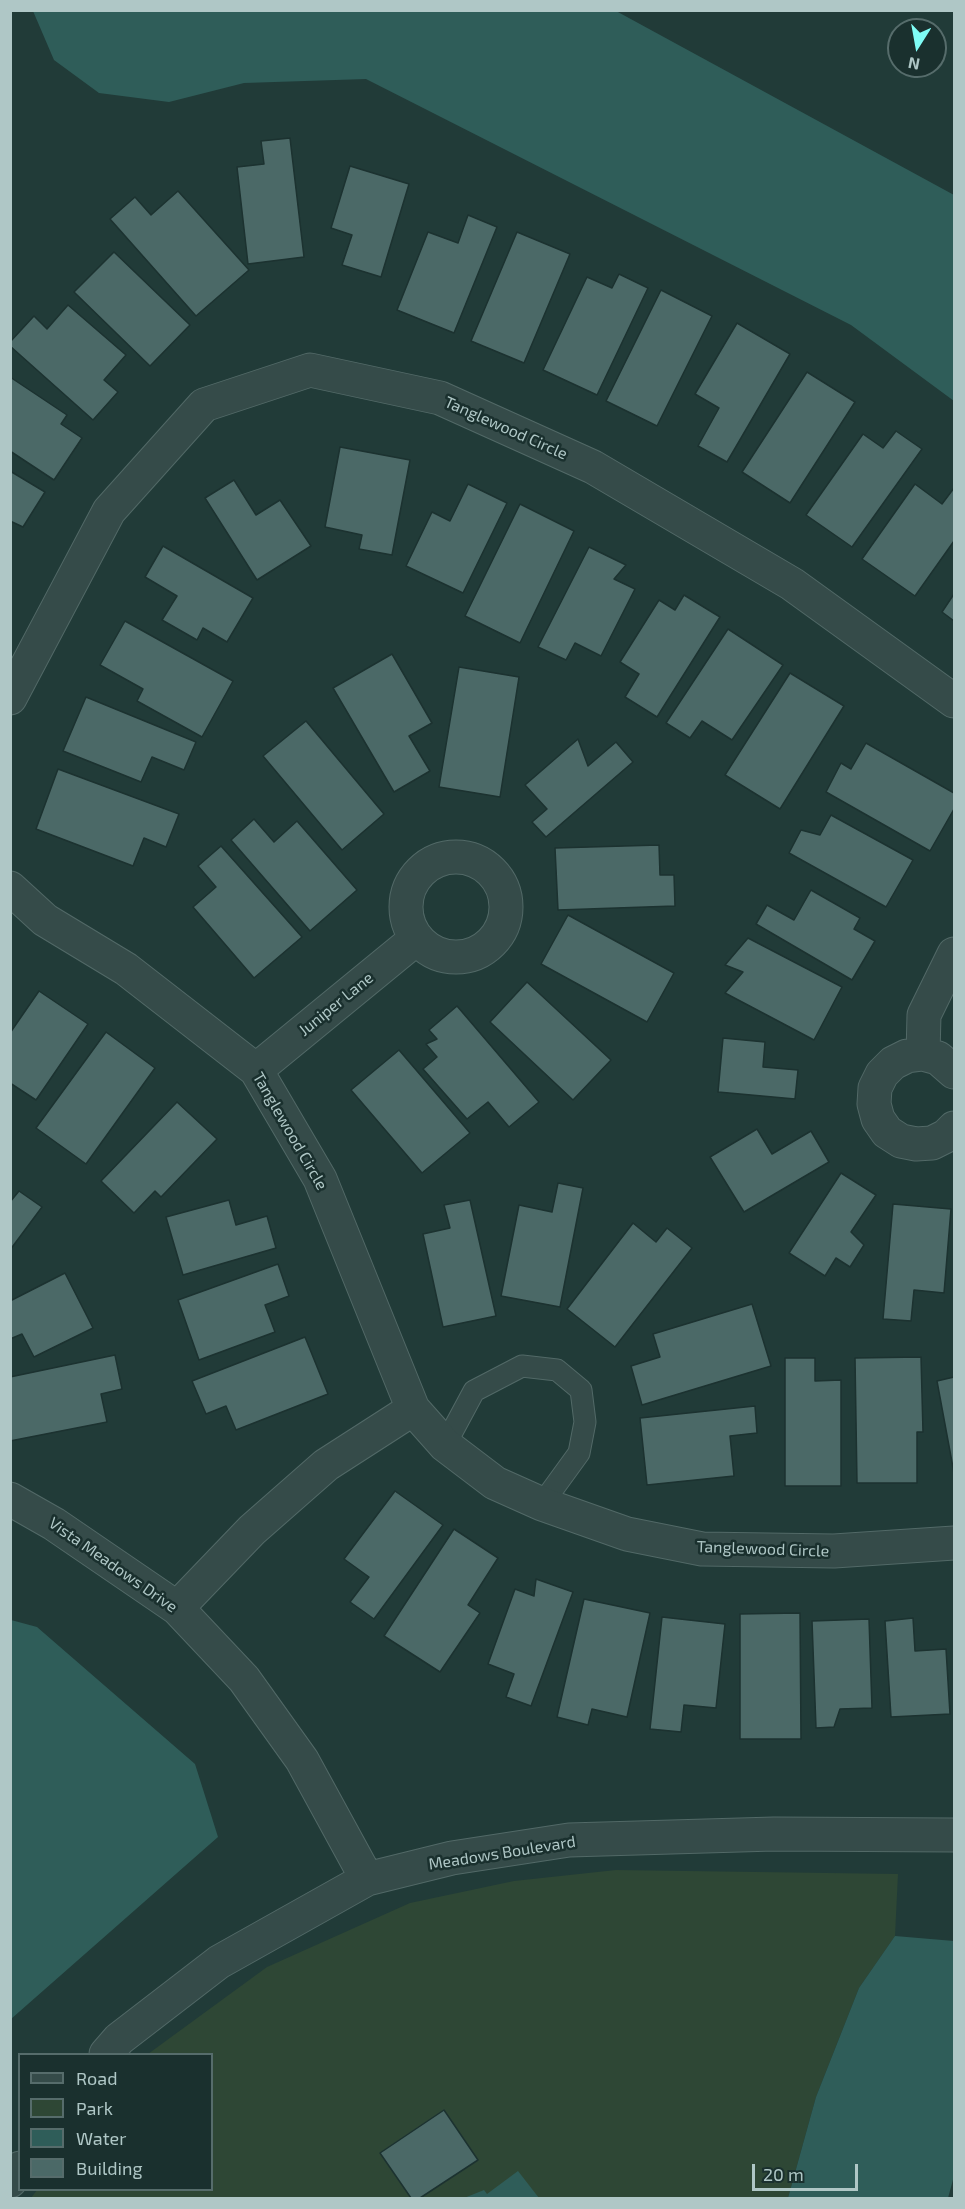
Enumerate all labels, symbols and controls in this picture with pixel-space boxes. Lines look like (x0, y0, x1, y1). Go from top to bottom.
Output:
north arrow (887, 18, 947, 78)
text: N (906, 54, 921, 75)
street label: Tanglewood Circle (442, 392, 570, 464)
street label: Juniper Lane (295, 968, 377, 1040)
street label: Tanglewood Circle (249, 1069, 331, 1193)
street label: Vista Meadows Drive (45, 1513, 181, 1617)
street label: Tanglewood Circle (696, 1537, 830, 1561)
street label: Meadows Boulevard (427, 1832, 577, 1874)
legend (18, 2053, 213, 2191)
text: Road (76, 2067, 117, 2089)
text: Park (76, 2097, 113, 2119)
text: Water (76, 2127, 126, 2149)
scale bar (755, 2152, 862, 2190)
text: Building (76, 2157, 143, 2179)
text: 20 m (763, 2163, 804, 2185)

